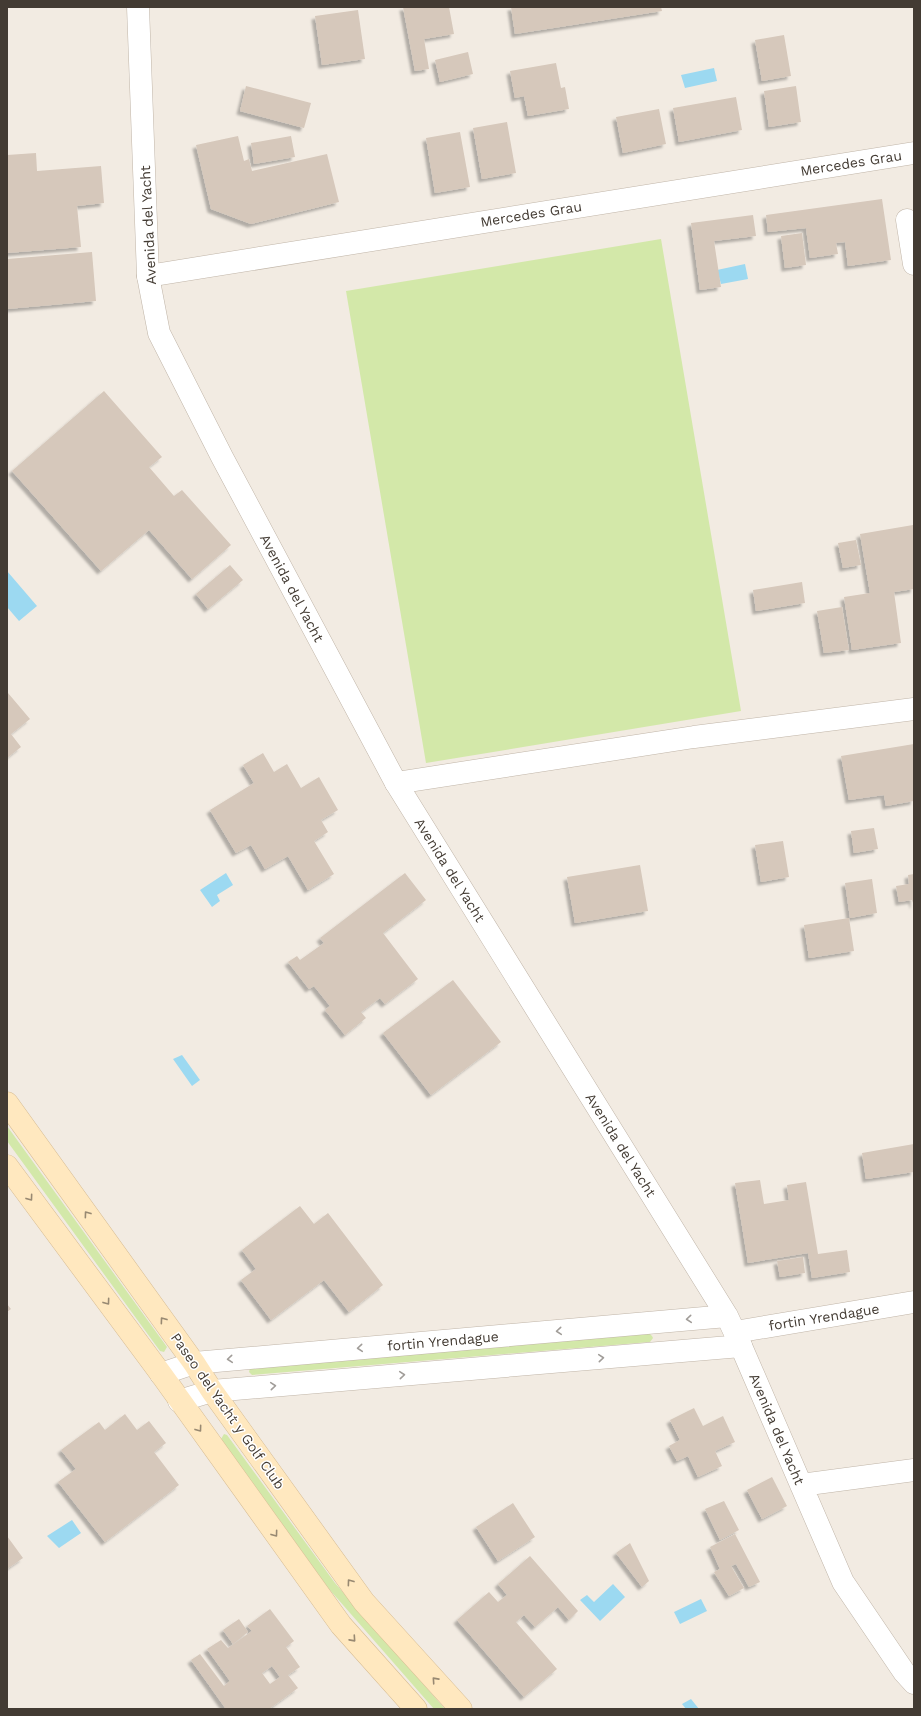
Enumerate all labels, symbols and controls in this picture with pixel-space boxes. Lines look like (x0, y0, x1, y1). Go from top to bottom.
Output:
street label: Mercedes Grau (799, 147, 903, 179)
street label: Avenida del Yacht (137, 165, 159, 285)
street label: Mercedes Grau (479, 198, 583, 230)
street label: Avenida del Yacht (257, 531, 327, 645)
street label: Avenida del Yacht (412, 815, 489, 925)
street label: Avenida del Yacht (583, 1090, 660, 1200)
one-way arrow (25, 1193, 32, 1200)
one-way arrow (85, 1212, 92, 1219)
one-way arrow (103, 1298, 110, 1305)
street label: fortin Yrendague (768, 1300, 880, 1334)
one-way arrow (685, 1315, 692, 1324)
one-way arrow (161, 1317, 168, 1324)
one-way arrow (556, 1326, 562, 1335)
street label: fortin Yrendague (387, 1328, 499, 1354)
street label: Paseo del Yacht y Golf Club (168, 1330, 288, 1492)
one-way arrow (357, 1344, 363, 1353)
one-way arrow (598, 1353, 604, 1362)
one-way arrow (227, 1355, 233, 1364)
one-way arrow (399, 1370, 405, 1379)
street label: Avenida del Yacht (746, 1371, 808, 1487)
one-way arrow (270, 1382, 276, 1391)
one-way arrow (194, 1425, 202, 1432)
one-way arrow (270, 1530, 277, 1537)
one-way arrow (347, 1579, 355, 1586)
one-way arrow (348, 1634, 355, 1642)
one-way arrow (432, 1677, 440, 1685)

